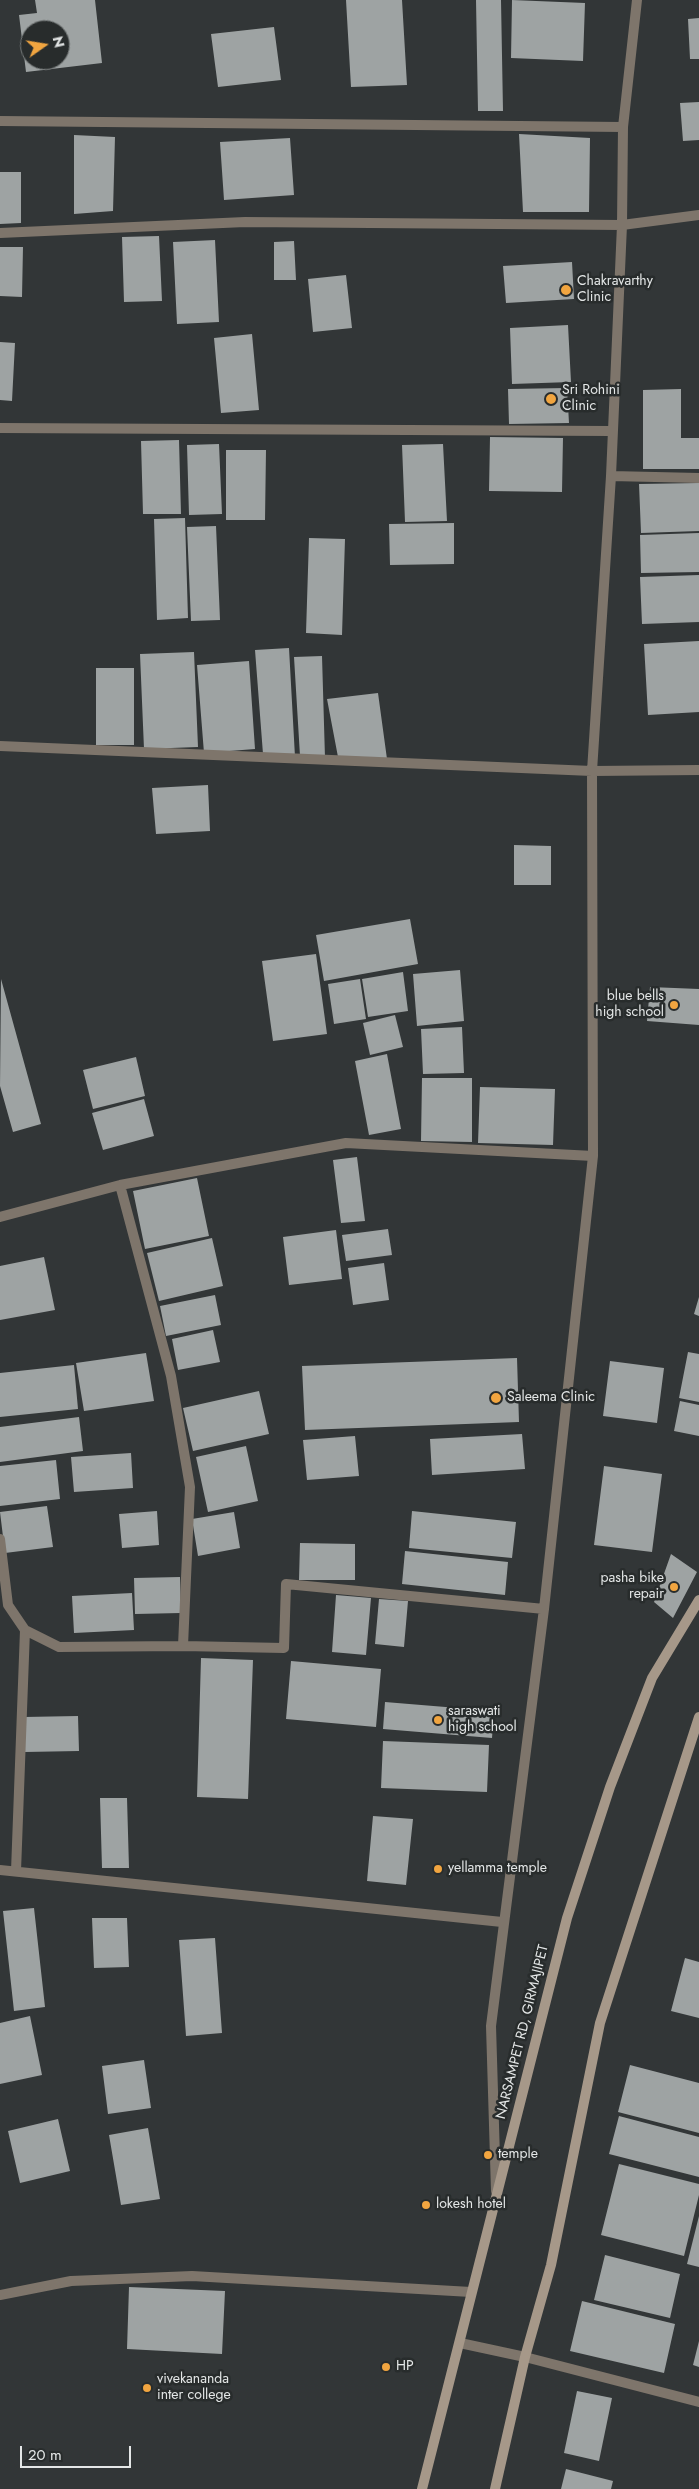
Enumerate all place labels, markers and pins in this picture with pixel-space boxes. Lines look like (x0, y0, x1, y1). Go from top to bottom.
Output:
place label: Chakravarthy Clinic (577, 274, 653, 306)
marker: Chakravarthy Clinic (559, 283, 573, 297)
place label: Sri Rohini Clinic (562, 383, 620, 416)
marker: Sri Rohini Clinic (544, 392, 558, 406)
place label: blue bells high school (595, 989, 664, 1022)
marker: blue bells high school (668, 999, 680, 1011)
place label: Saleema Clinic (507, 1390, 595, 1406)
marker: Saleema Clinic (489, 1391, 503, 1405)
place label: pasha bike repair (601, 1571, 664, 1604)
marker: pasha bike repair (668, 1581, 680, 1593)
place label: saraswati high school (448, 1704, 517, 1736)
marker: saraswati high school (432, 1714, 444, 1726)
place label: yellamma temple (448, 1861, 547, 1877)
marker: yellamma temple (432, 1863, 444, 1875)
place label: temple (498, 2147, 538, 2163)
marker: temple (482, 2149, 494, 2161)
place label: lokesh hotel (436, 2197, 506, 2213)
marker: lokesh hotel (420, 2199, 432, 2211)
place label: HP (396, 2359, 414, 2375)
marker: HP (380, 2361, 392, 2373)
place label: vivekananda inter college (157, 2372, 231, 2404)
marker: vivekananda inter college (141, 2382, 153, 2394)

